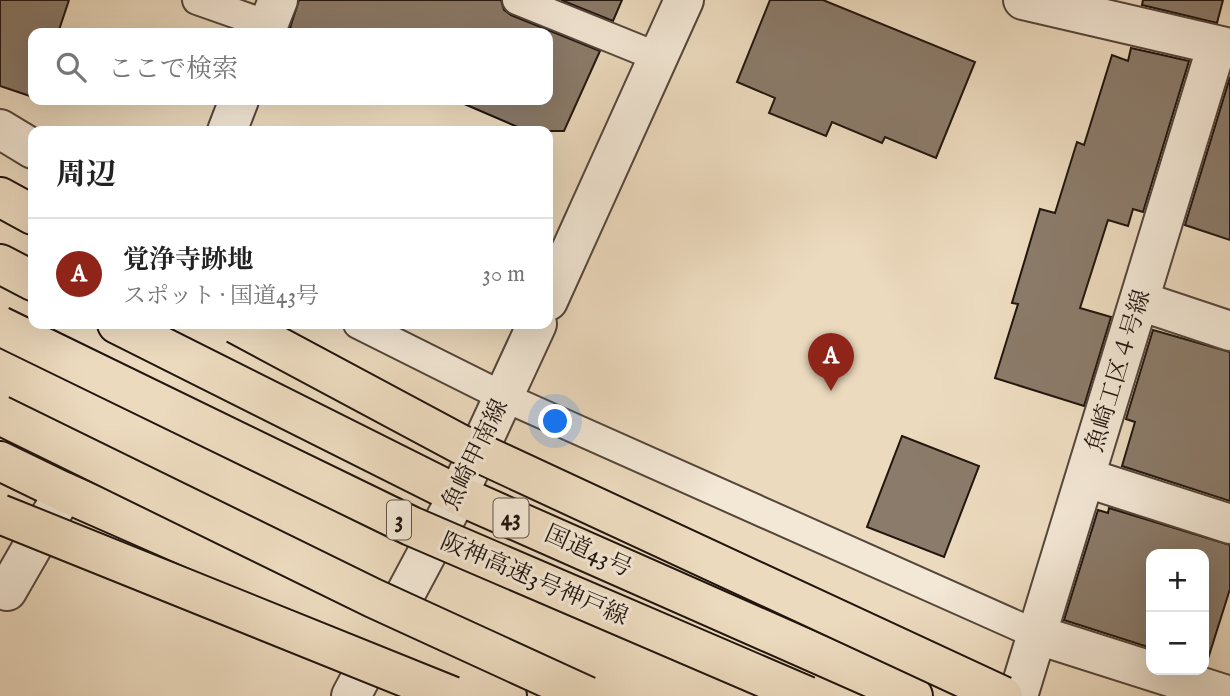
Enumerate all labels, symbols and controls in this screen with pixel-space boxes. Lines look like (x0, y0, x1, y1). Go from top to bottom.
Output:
search box (28, 28, 553, 105)
icon: search (52, 48, 90, 86)
text: ここで検索 (108, 53, 238, 86)
text: 周辺 (56, 157, 116, 195)
text: 覚浄寺跡地 (123, 244, 253, 277)
text: A (71, 260, 87, 289)
text: 30 m (482, 260, 525, 289)
text: スポット · 国道43号 (123, 282, 319, 311)
street label: 魚崎工区４号線 (1080, 286, 1158, 456)
pin: A (808, 333, 854, 391)
street label: 魚崎甲南線 (436, 394, 516, 516)
your location (538, 404, 572, 438)
road number: 43 (494, 498, 528, 538)
road number: 3 (387, 500, 411, 540)
street label: 国道43号 (539, 519, 637, 585)
street label: 阪神高速3号神戸線 (435, 526, 633, 634)
map controls (1146, 549, 1209, 675)
button: + (1146, 549, 1209, 612)
button: − (1146, 612, 1209, 675)

